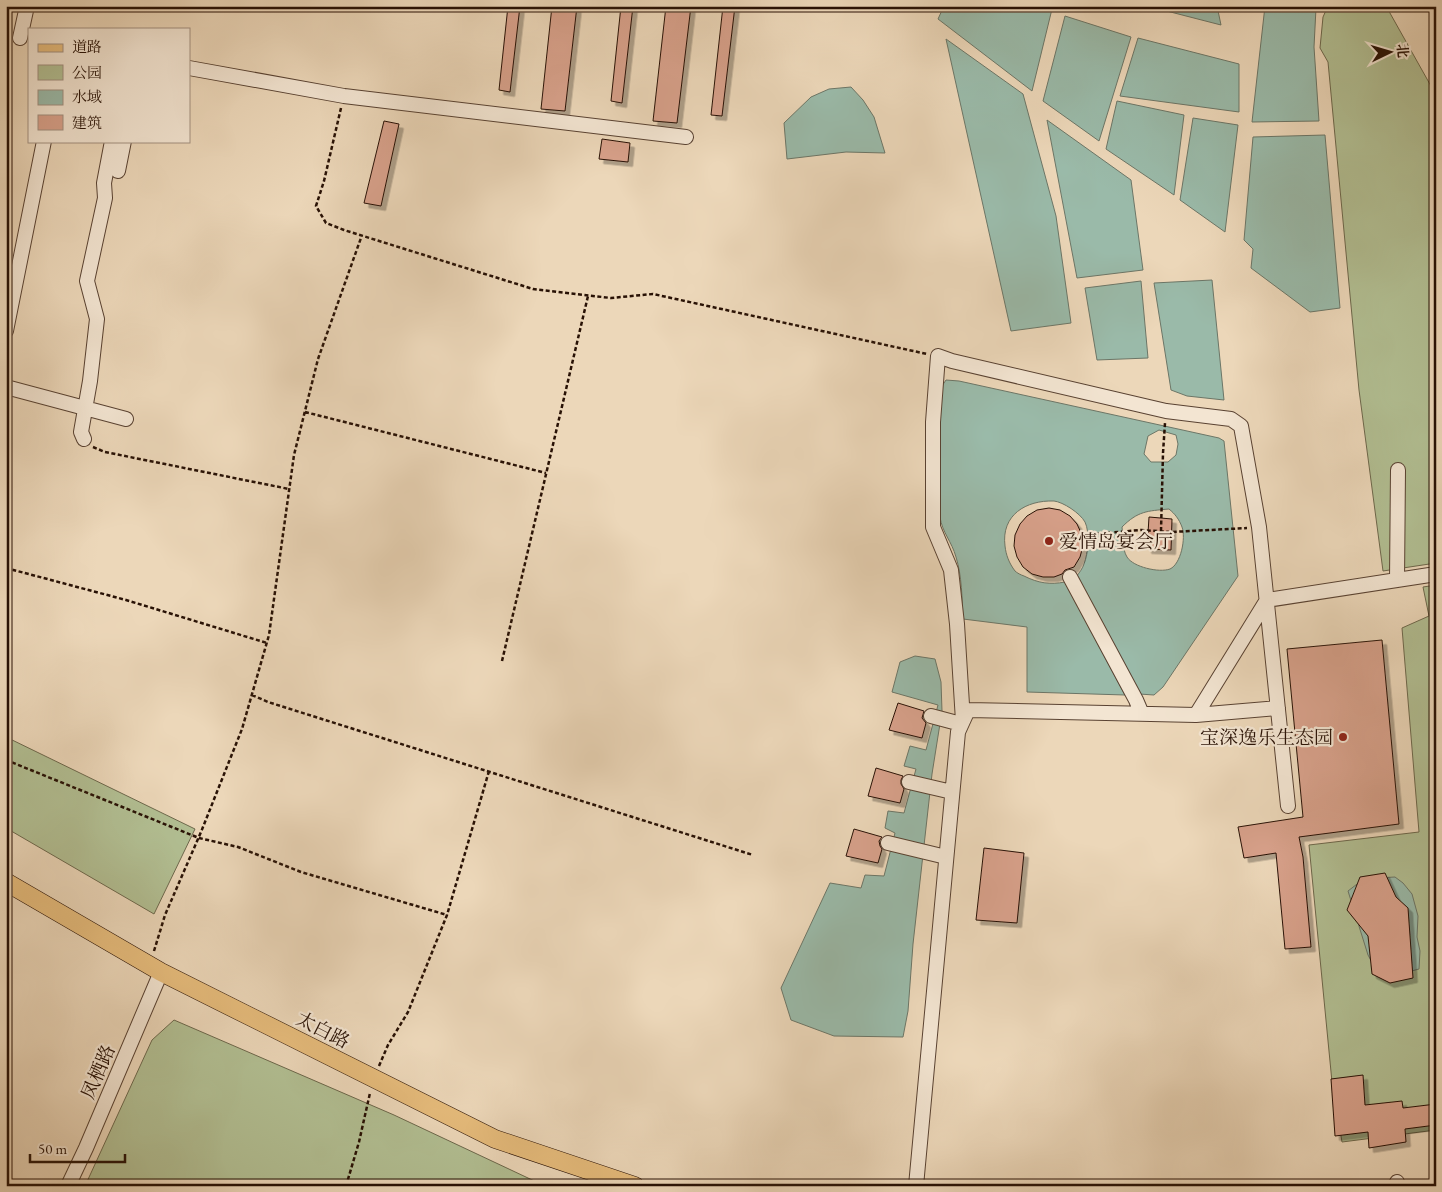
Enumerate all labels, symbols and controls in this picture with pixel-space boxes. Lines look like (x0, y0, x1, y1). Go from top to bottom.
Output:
legend (28, 28, 190, 142)
north arrow (1364, 28, 1414, 78)
text: 道路 (72, 37, 102, 56)
text: 北 (1393, 43, 1413, 59)
text: 公园 (72, 63, 102, 82)
text: 水域 (72, 87, 102, 106)
text: 建筑 (72, 113, 102, 132)
place label: 爱情岛宴会厅 (1059, 529, 1173, 554)
marker: 爱情岛宴会厅 (1043, 535, 1055, 547)
place label: 宝深逸乐生态园 (1200, 725, 1333, 750)
marker: 宝深逸乐生态园 (1337, 731, 1349, 743)
street label: 太白路 (292, 1006, 354, 1054)
street label: 凤栖路 (75, 1041, 121, 1103)
scale bar (30, 1132, 125, 1164)
text: 50 m (38, 1139, 67, 1158)

